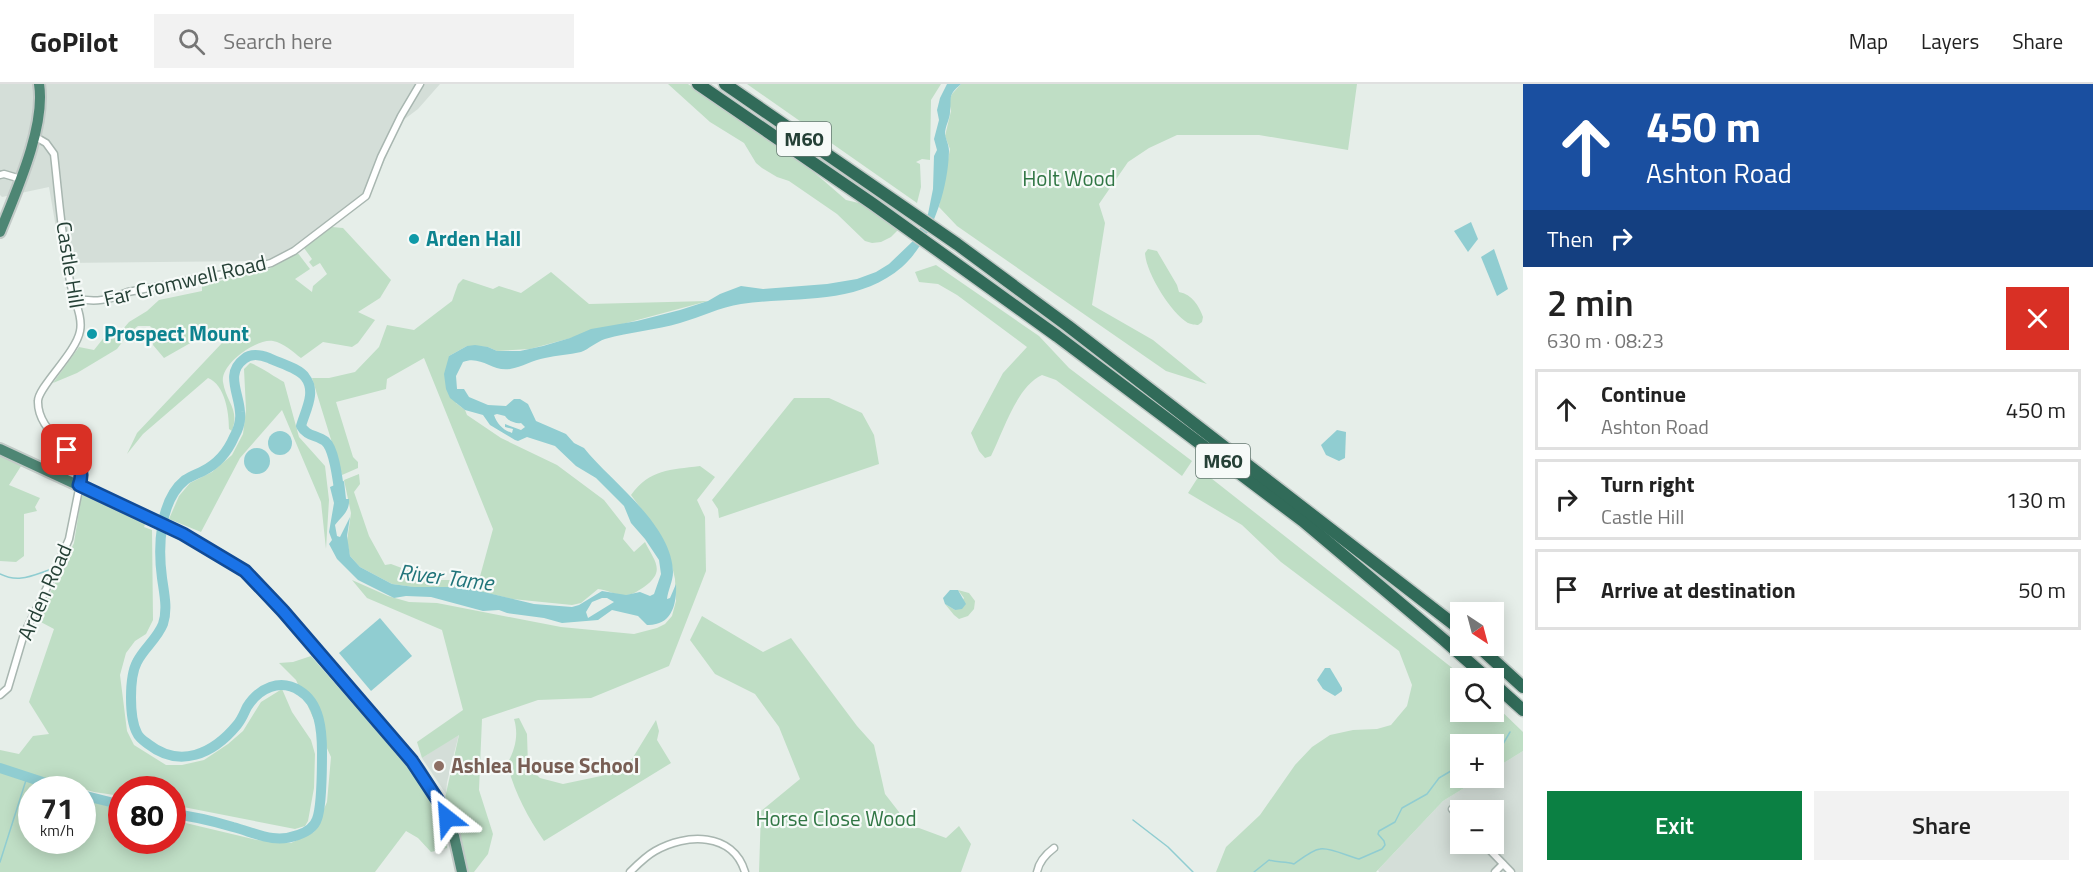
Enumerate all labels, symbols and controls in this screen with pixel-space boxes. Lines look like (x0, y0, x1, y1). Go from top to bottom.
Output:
search box (154, 14, 574, 68)
text: GoPilot (30, 20, 118, 63)
text: Search here (223, 24, 332, 58)
icon: search (175, 25, 208, 58)
text: Map (1849, 25, 1888, 57)
text: Layers (1921, 25, 1979, 57)
text: Share (2012, 25, 2063, 57)
text: 450 m (1646, 94, 1761, 158)
icon: ahead (1547, 108, 1625, 186)
road number: M60 (777, 122, 831, 156)
text: Ashton Road (1646, 152, 1792, 193)
park label: Holt Wood (1022, 162, 1116, 194)
street label: Castle Hill (48, 219, 94, 311)
place label: Arden Hall (426, 222, 521, 254)
text: Then (1547, 222, 1593, 256)
icon: right (1605, 222, 1638, 255)
marker: Arden Hall (407, 232, 421, 246)
street label: Far Cromwell Road (100, 246, 269, 314)
text: 2 min (1547, 275, 1634, 330)
button: close (2006, 287, 2069, 350)
place label: Prospect Mount (104, 317, 249, 349)
text: 630 m · 08:23 (1547, 325, 1664, 356)
marker: Prospect Mount (85, 327, 99, 341)
text: Continue (1601, 377, 1686, 411)
icon: ahead (1550, 393, 1583, 426)
text: 450 m (2006, 393, 2066, 427)
text: Ashton Road (1601, 411, 1709, 442)
pin (41, 424, 92, 475)
icon: arrive (50, 433, 83, 466)
road number: M60 (1196, 444, 1250, 478)
text: Turn right (1601, 467, 1695, 501)
icon: right (1550, 483, 1583, 516)
text: 130 m (2006, 483, 2066, 517)
text: Castle Hill (1601, 501, 1684, 532)
street label: Arden Road (9, 538, 80, 645)
water label: River Tame (397, 554, 497, 600)
icon: arrive (1550, 573, 1583, 606)
text: Arrive at destination (1601, 573, 1796, 607)
text: 50 m (2018, 573, 2066, 607)
north arrow (1450, 602, 1504, 656)
map controls (1450, 602, 1504, 854)
button: search (1450, 668, 1504, 722)
button: + (1450, 734, 1504, 788)
place label: Ashlea House School (451, 749, 639, 781)
marker: Ashlea House School (432, 759, 446, 773)
speed limit sign: 80 (108, 776, 186, 854)
text: 71 (40, 785, 74, 831)
position arrow (415, 786, 479, 850)
button: Exit (1547, 791, 1802, 860)
button: Share (1814, 791, 2069, 860)
button: − (1450, 800, 1504, 854)
park label: Horse Close Wood (755, 802, 917, 834)
text: km/h (40, 819, 74, 842)

